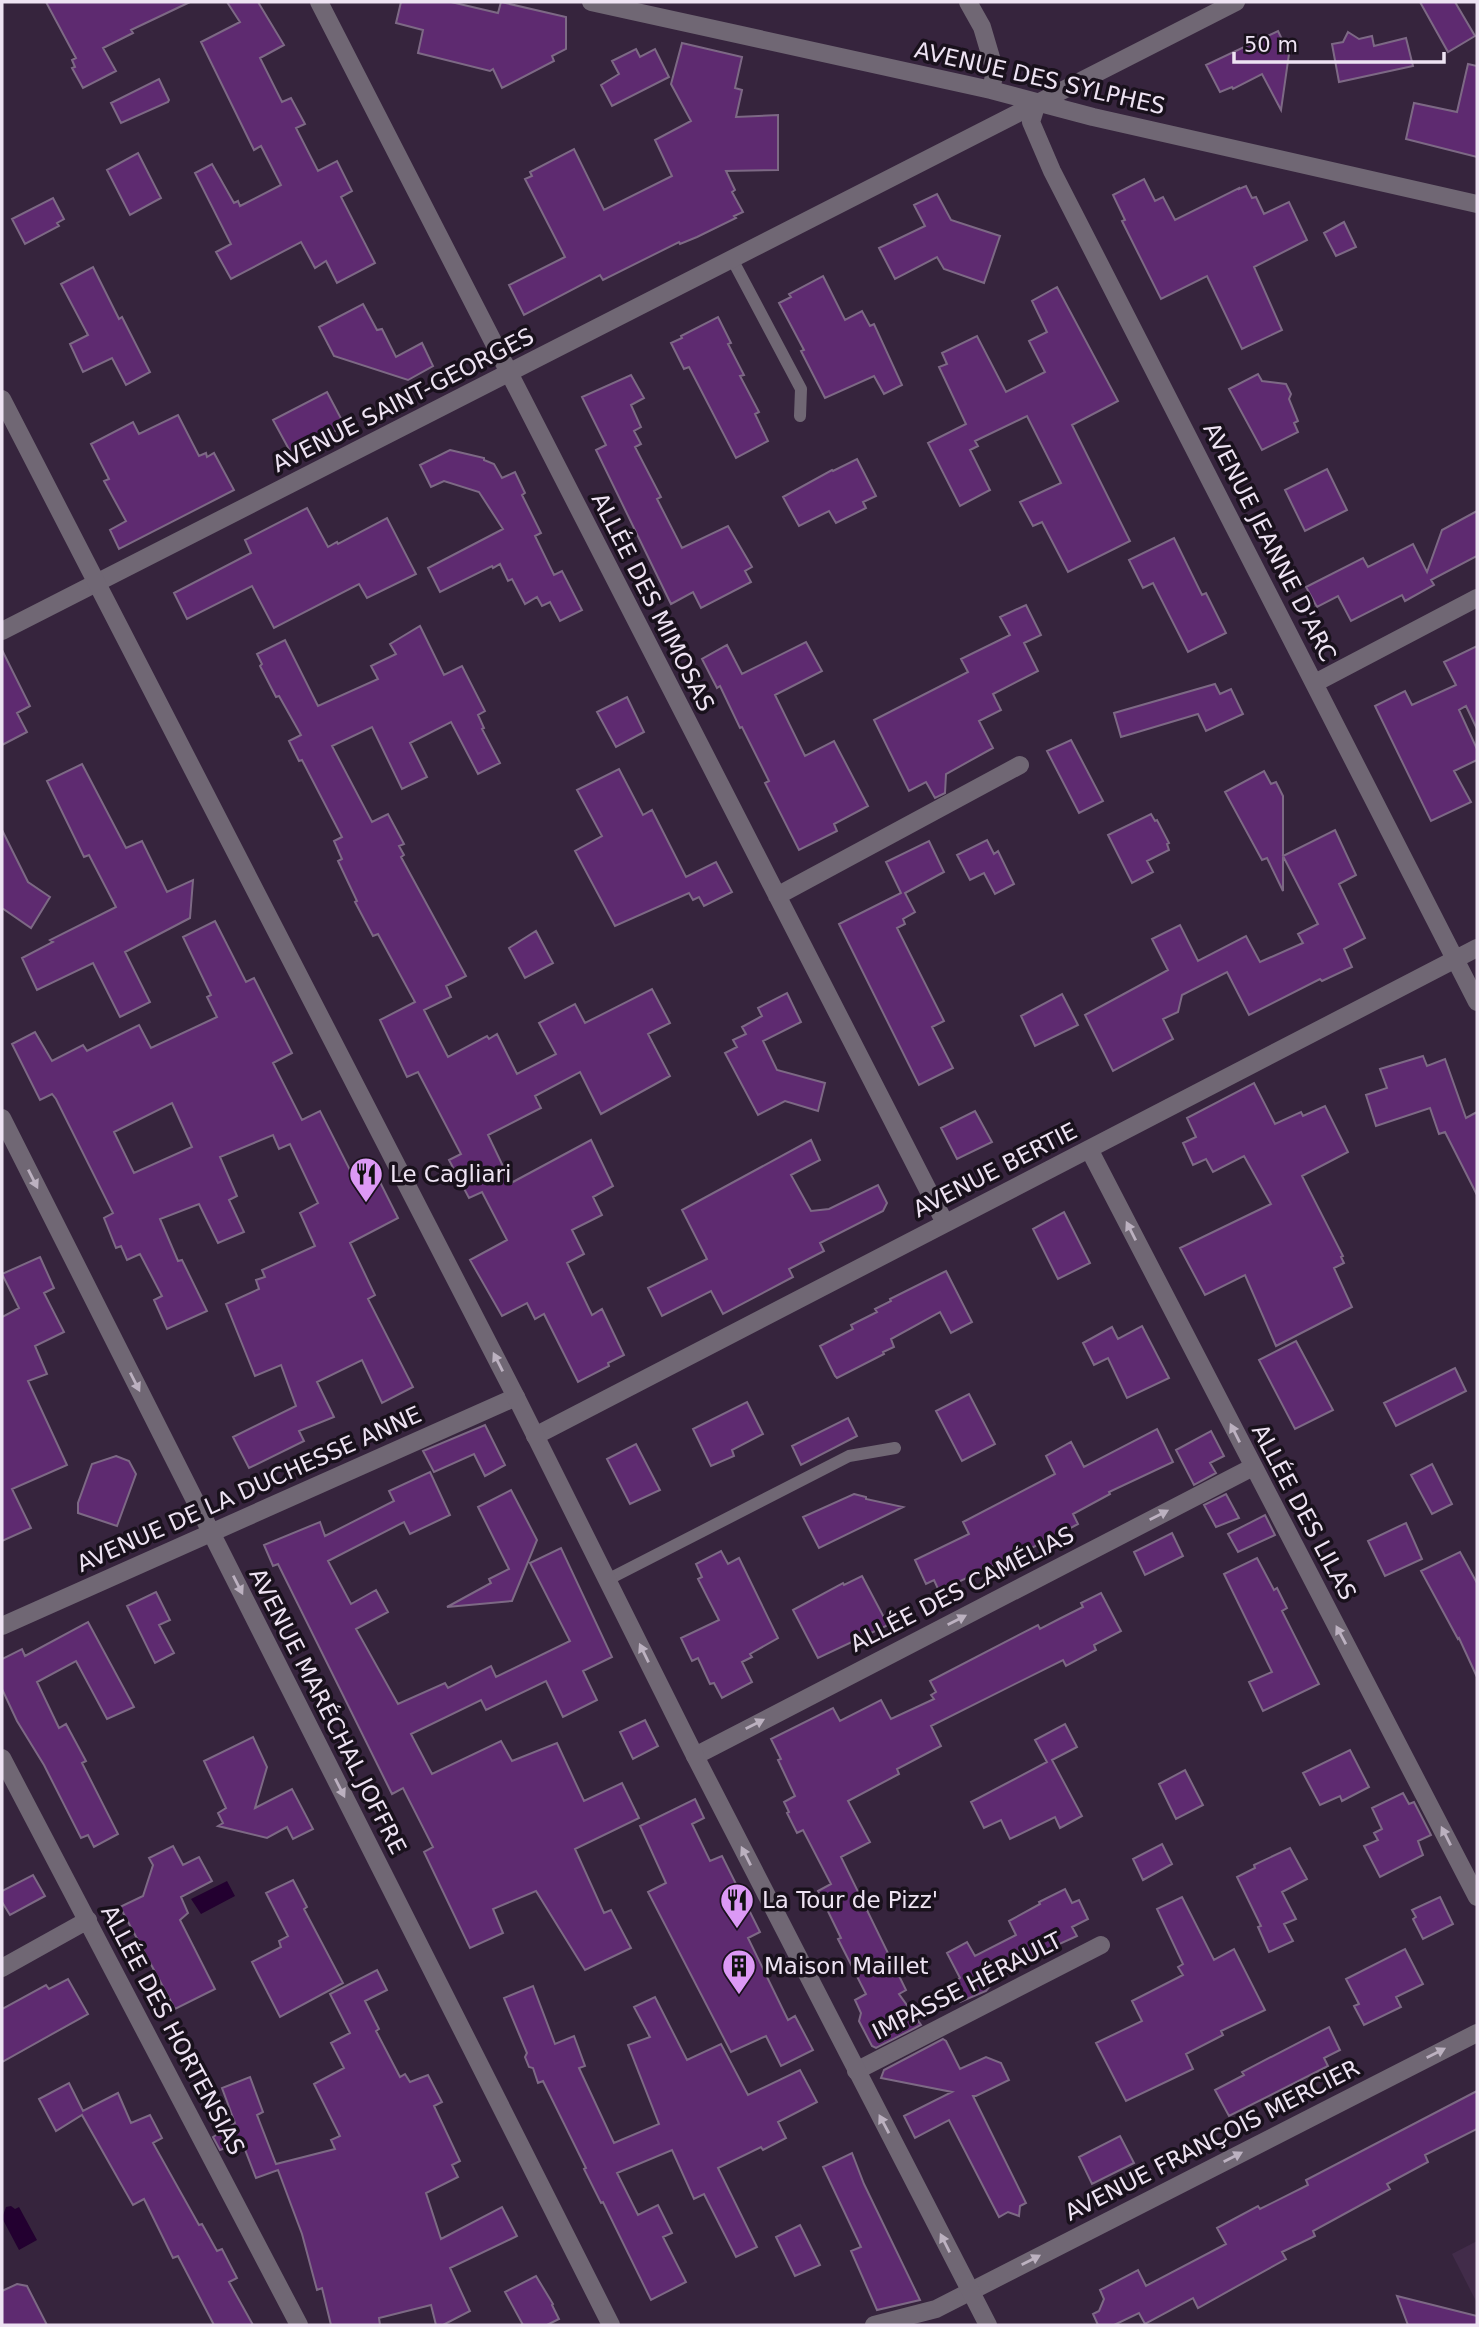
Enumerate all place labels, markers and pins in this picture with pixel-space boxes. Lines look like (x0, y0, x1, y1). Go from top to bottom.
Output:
restaurant icon: Le Cagliari (347, 1155, 385, 1204)
place label: Le Cagliari (390, 1161, 511, 1187)
restaurant icon: La Tour de Pizz' (718, 1881, 756, 1930)
place label: La Tour de Pizz' (762, 1887, 938, 1913)
building icon: Maison Maillet (720, 1947, 758, 1996)
place label: Maison Maillet (764, 1953, 929, 1979)

